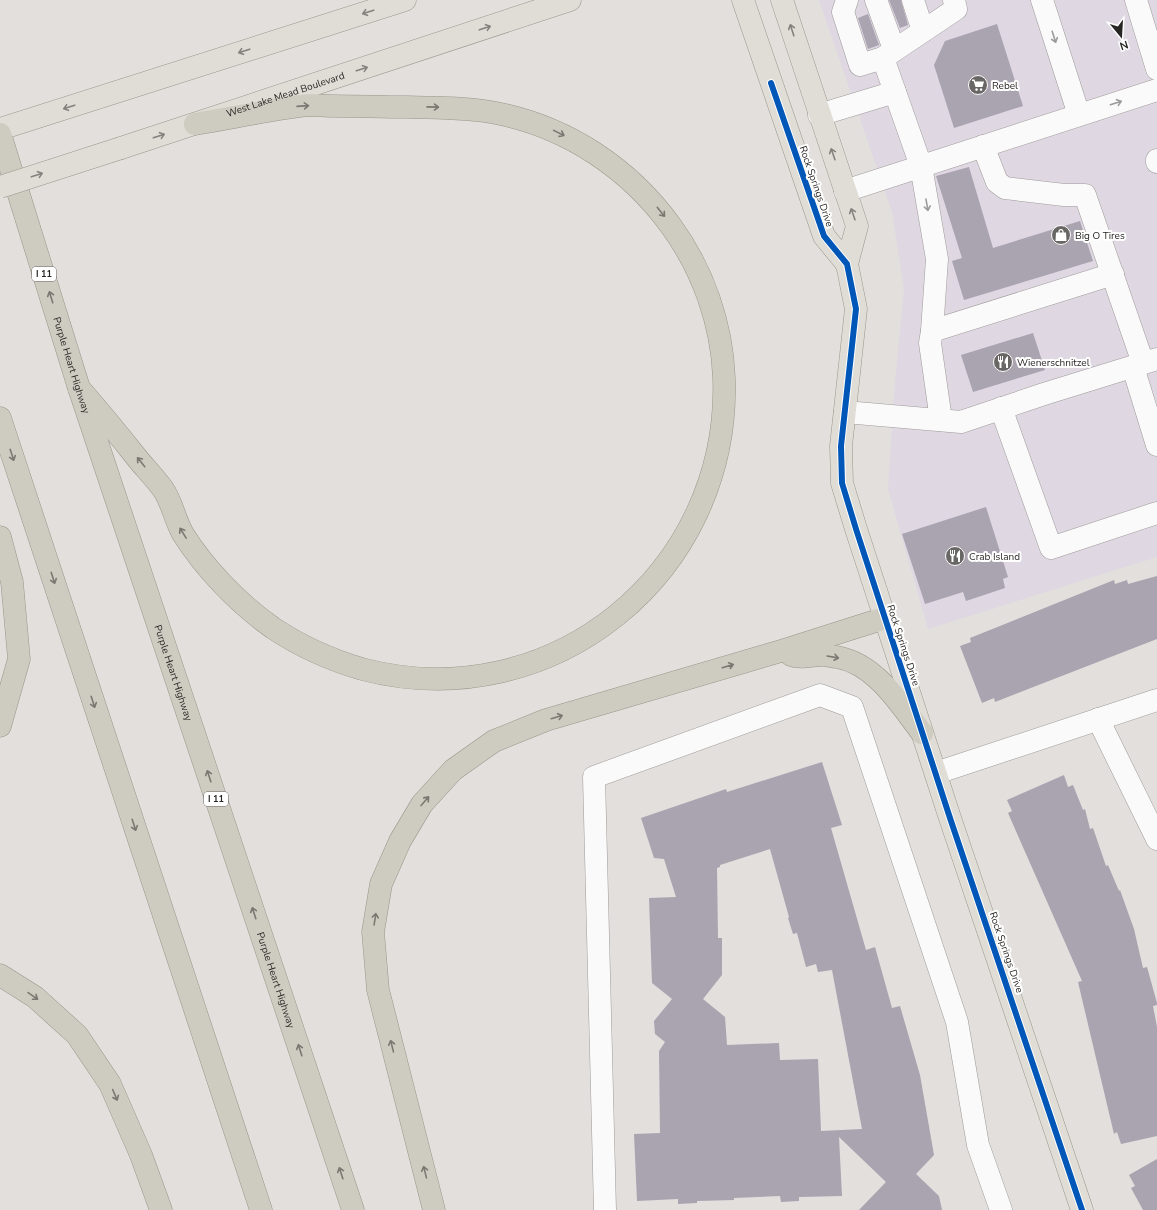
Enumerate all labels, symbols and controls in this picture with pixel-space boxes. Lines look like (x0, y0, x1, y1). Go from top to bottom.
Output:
one-way arrow (362, 9, 375, 16)
north arrow (1101, 16, 1141, 56)
one-way arrow (479, 24, 492, 31)
one-way arrow (787, 25, 795, 37)
one-way arrow (1051, 30, 1058, 43)
text: N (1118, 37, 1130, 53)
one-way arrow (238, 48, 251, 55)
one-way arrow (355, 65, 368, 72)
street label: West Lake Mead Boulevard (225, 69, 347, 121)
supermarket icon: Rebel (967, 74, 989, 96)
place label: Rebel (992, 79, 1018, 93)
one-way arrow (1109, 99, 1122, 106)
one-way arrow (296, 102, 309, 109)
one-way arrow (62, 104, 75, 111)
one-way arrow (426, 104, 439, 111)
one-way arrow (553, 130, 565, 137)
one-way arrow (152, 132, 165, 139)
street label: Rock Springs Drive (796, 144, 836, 229)
one-way arrow (828, 148, 836, 160)
one-way arrow (30, 171, 43, 178)
one-way arrow (923, 198, 931, 211)
one-way arrow (656, 207, 665, 218)
one-way arrow (849, 207, 856, 220)
shop icon: Big O Tires (1050, 224, 1072, 246)
place label: Big O Tires (1075, 229, 1125, 243)
road number: I 11 (32, 267, 56, 281)
one-way arrow (47, 291, 54, 304)
street label: Purple Heart Highway (49, 315, 93, 416)
restaurant icon: Wienerschnitzel (992, 351, 1014, 373)
place label: Wienerschnitzel (1017, 356, 1090, 370)
one-way arrow (9, 448, 16, 461)
one-way arrow (136, 457, 145, 468)
one-way arrow (179, 527, 187, 539)
restaurant icon: Crab Island (944, 545, 966, 567)
place label: Crab Island (969, 550, 1020, 564)
one-way arrow (50, 572, 57, 585)
street label: Rock Springs Drive (883, 603, 923, 688)
street label: Purple Heart Highway (150, 623, 196, 724)
one-way arrow (826, 653, 839, 661)
one-way arrow (721, 662, 734, 669)
one-way arrow (90, 695, 98, 707)
one-way arrow (550, 713, 563, 720)
one-way arrow (204, 771, 212, 783)
road number: I 11 (204, 792, 228, 806)
one-way arrow (421, 795, 430, 806)
one-way arrow (131, 819, 138, 832)
one-way arrow (250, 907, 257, 920)
street label: Rock Springs Drive (986, 910, 1026, 995)
one-way arrow (371, 912, 379, 925)
street label: Purple Heart Highway (253, 930, 298, 1031)
one-way arrow (27, 992, 38, 1000)
one-way arrow (388, 1040, 395, 1053)
one-way arrow (295, 1044, 303, 1056)
one-way arrow (111, 1088, 119, 1100)
one-way arrow (420, 1166, 428, 1179)
one-way arrow (336, 1167, 344, 1179)

